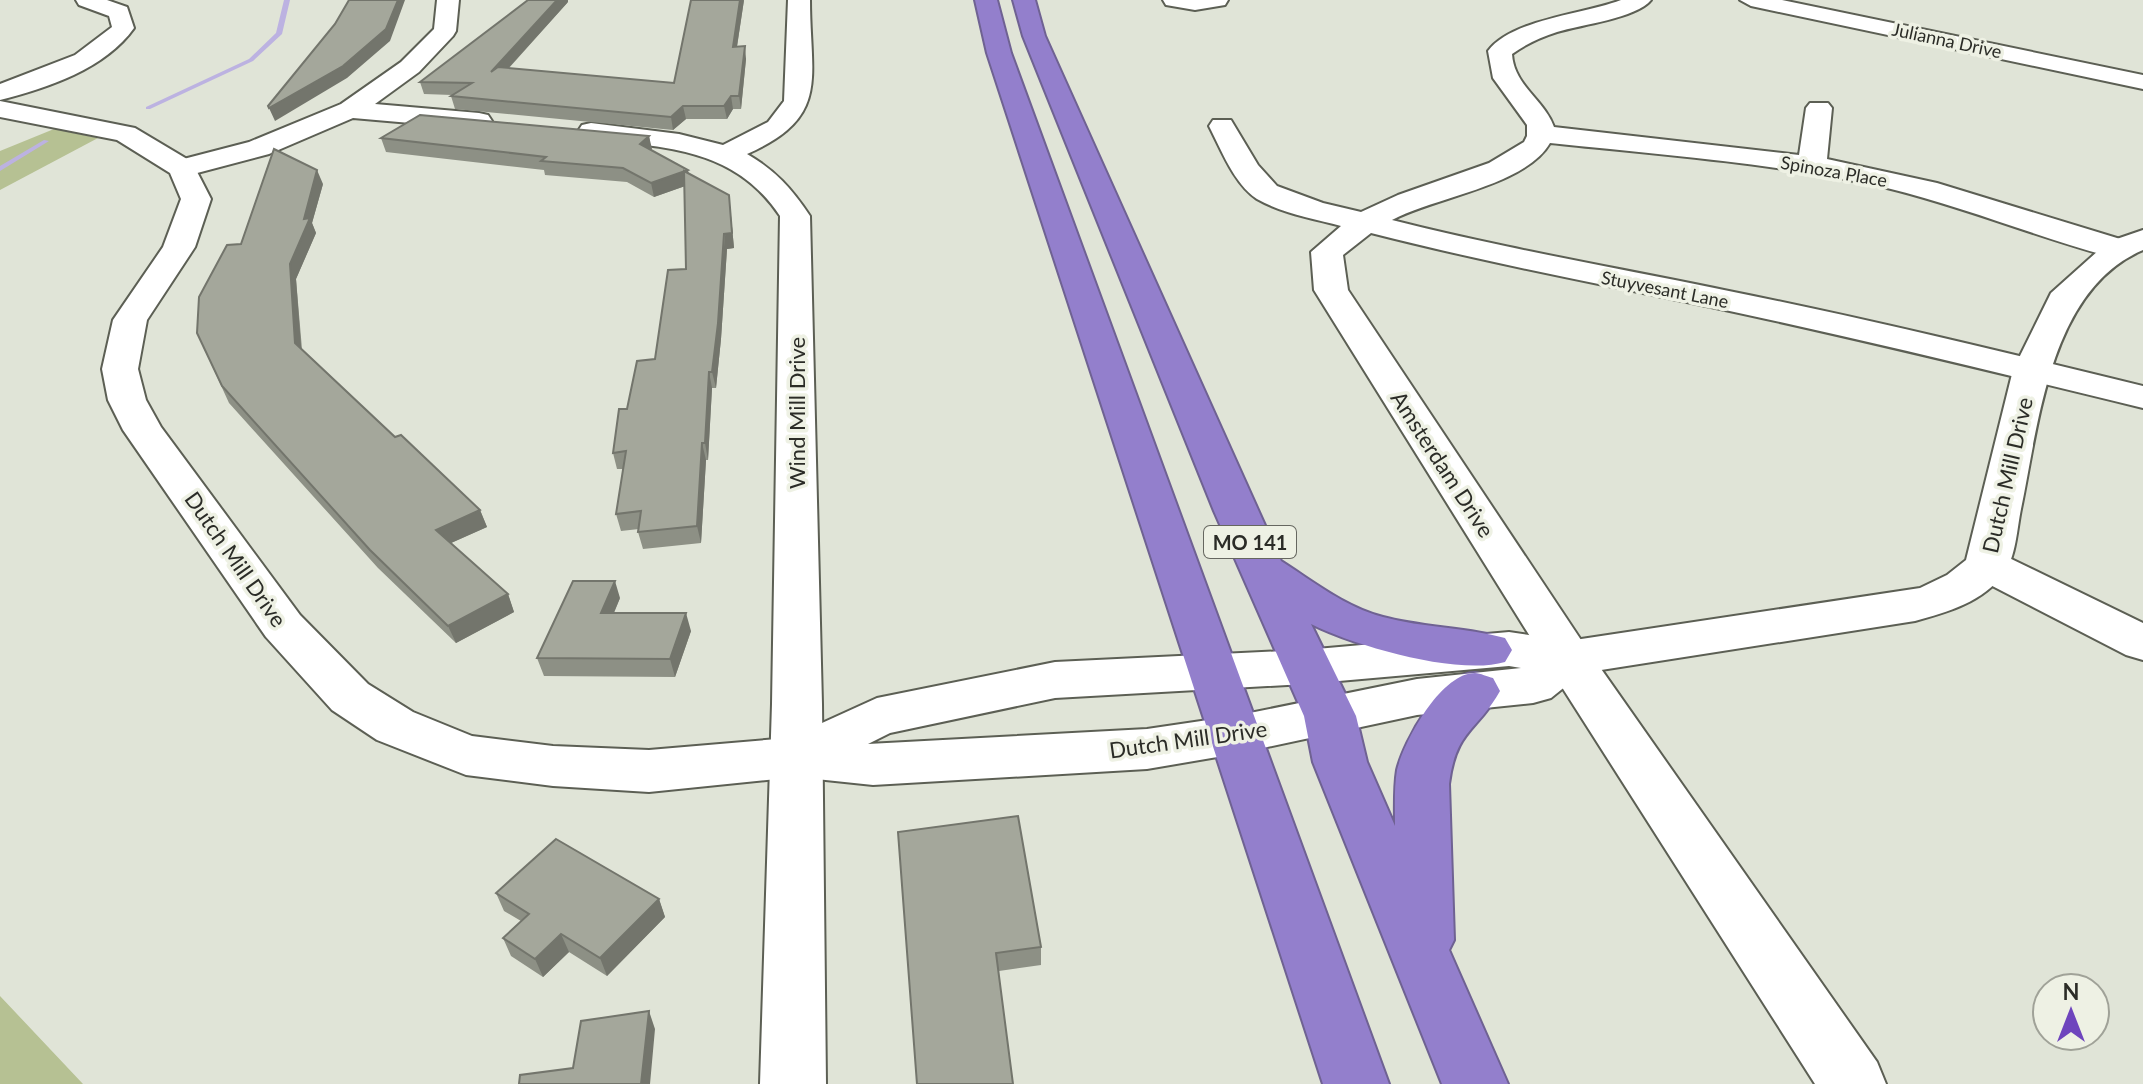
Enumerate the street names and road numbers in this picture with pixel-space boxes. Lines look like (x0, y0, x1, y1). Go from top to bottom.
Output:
street label: Julianna Drive (1890, 18, 2004, 62)
street label: Spinoza Place (1779, 151, 1889, 191)
street label: Stuyvesant Lane (1600, 266, 1730, 312)
street label: Wind Mill Drive (783, 337, 810, 489)
street label: Amsterdam Drive (1386, 386, 1500, 542)
street label: Dutch Mill Drive (1976, 394, 2038, 556)
street label: Dutch Mill Drive (179, 486, 293, 632)
road number: MO 141 (1204, 526, 1296, 558)
street label: Dutch Mill Drive (1107, 715, 1269, 763)

